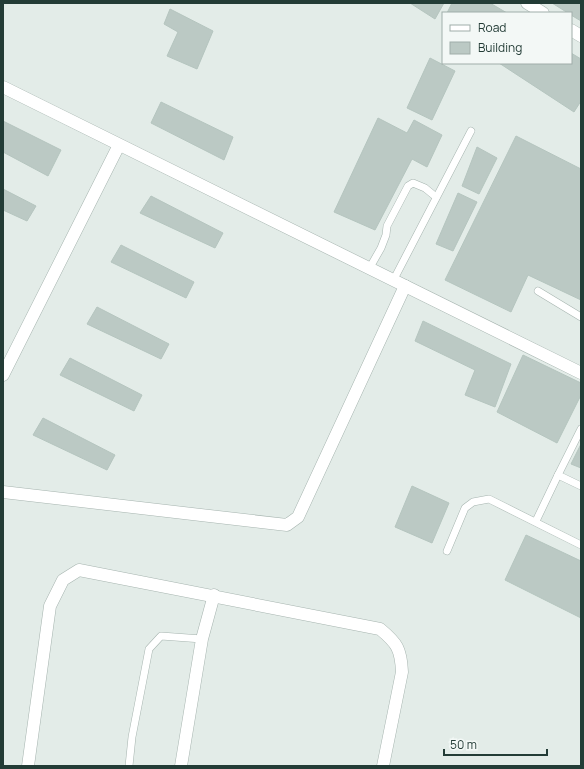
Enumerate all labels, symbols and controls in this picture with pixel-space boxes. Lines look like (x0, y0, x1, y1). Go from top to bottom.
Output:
legend (442, 12, 572, 64)
text: Road (478, 19, 506, 36)
text: Building (478, 39, 522, 56)
scale bar (444, 731, 547, 757)
text: 50 m (450, 736, 477, 753)

